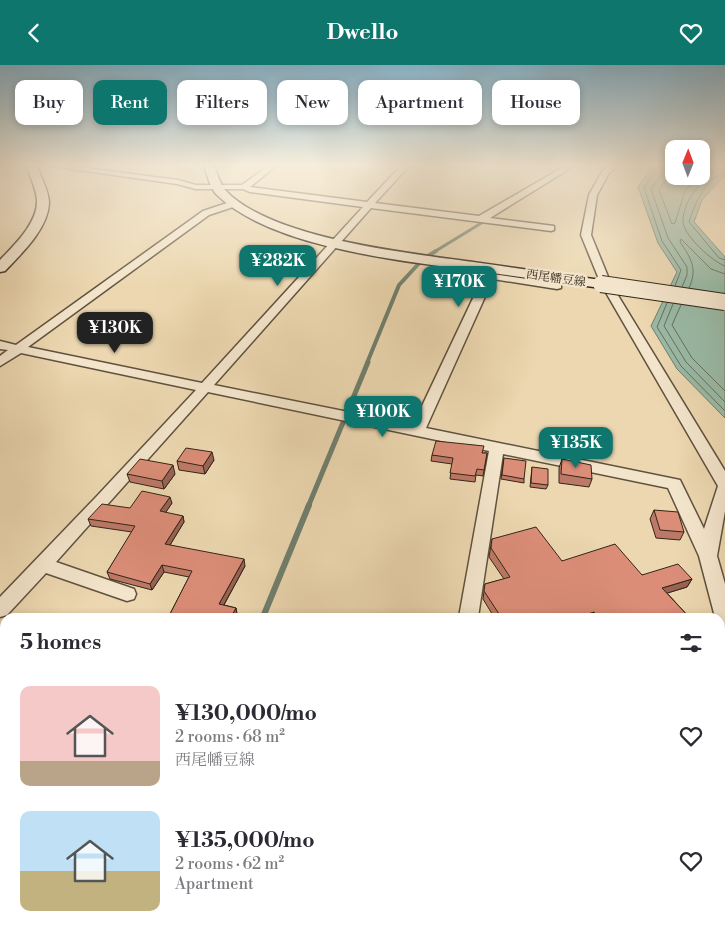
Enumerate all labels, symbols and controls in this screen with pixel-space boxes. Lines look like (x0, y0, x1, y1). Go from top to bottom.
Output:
icon: back (20, 19, 48, 47)
text: Dwello (327, 19, 398, 46)
icon: heart (677, 19, 705, 47)
chip: Buy (15, 80, 83, 125)
chip: Rent (93, 80, 167, 125)
chip: Filters (177, 80, 267, 125)
chip: New (277, 80, 348, 125)
chip: Apartment (358, 80, 482, 125)
chip: House (492, 80, 580, 125)
north arrow (665, 140, 710, 185)
map controls (665, 140, 710, 185)
pin: ¥282K (243, 245, 313, 287)
text: ¥282K (250, 251, 306, 271)
pin: ¥170K (424, 265, 494, 308)
street label: 西尾幡豆線 (525, 267, 587, 290)
text: ¥170K (433, 272, 485, 292)
pin: ¥130K (80, 311, 150, 354)
text: ¥130K (88, 318, 142, 338)
pin: ¥100K (348, 395, 418, 438)
text: ¥100K (355, 402, 411, 422)
pin: ¥135K (541, 427, 611, 469)
text: ¥135K (550, 433, 602, 453)
icon: filters (677, 629, 705, 657)
text: 5 homes (20, 630, 101, 656)
text: ¥130,000/mo (175, 701, 317, 727)
icon: home (60, 706, 120, 766)
icon: heart (677, 722, 705, 750)
text: 2 rooms · 68 m² (175, 727, 285, 747)
text: 西尾幡豆線 (175, 750, 255, 770)
text: ¥135,000/mo (175, 828, 315, 854)
icon: home (60, 831, 120, 891)
icon: heart (677, 847, 705, 875)
text: 2 rooms · 62 m² (175, 854, 284, 874)
text: Apartment (175, 874, 254, 894)

